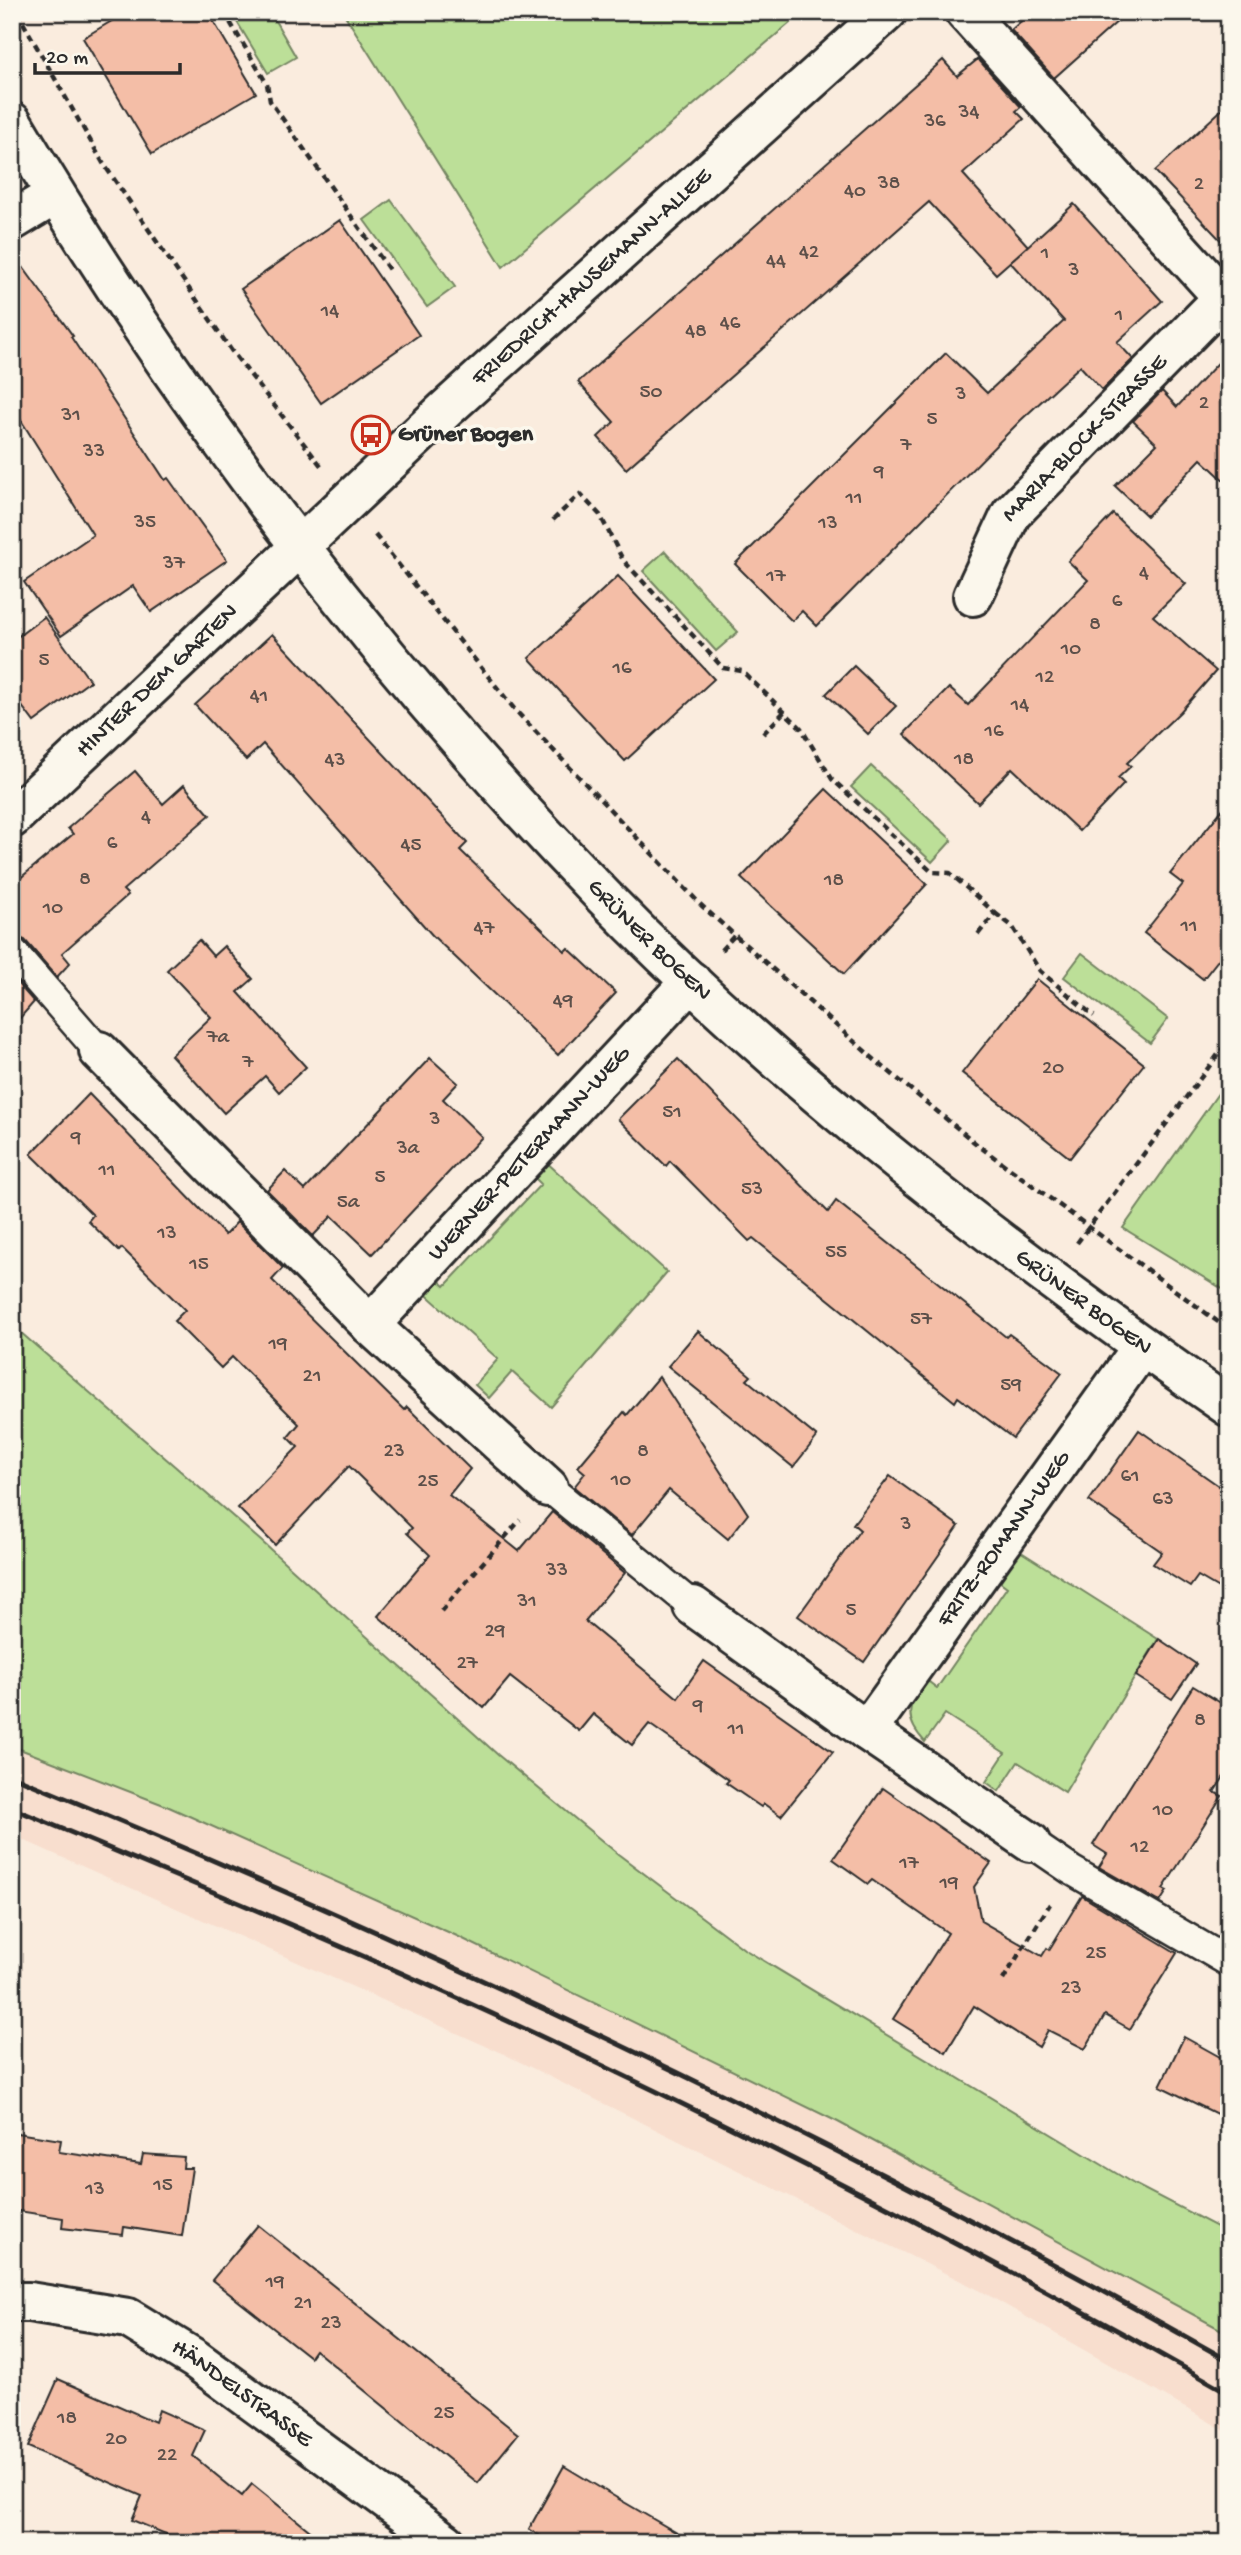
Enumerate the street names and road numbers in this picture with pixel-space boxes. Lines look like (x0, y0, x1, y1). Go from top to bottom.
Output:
street label: FRIEDRICH-HAUSEMANN-ALLEE (465, 161, 719, 394)
street label: MARIA-BLOCK-STRASSE (996, 348, 1175, 529)
street label: HINTER DEM GARTEN (70, 597, 245, 764)
street label: GRÜNER BOGEN (580, 873, 717, 1008)
street label: WERNER-PETERMANN-WEG (422, 1040, 638, 1268)
street label: GRÜNER BOGEN (1009, 1243, 1157, 1363)
street label: FRITZ-ROMANN-WEG (931, 1445, 1078, 1634)
street label: HÄNDELSTRASSE (166, 2333, 319, 2455)

